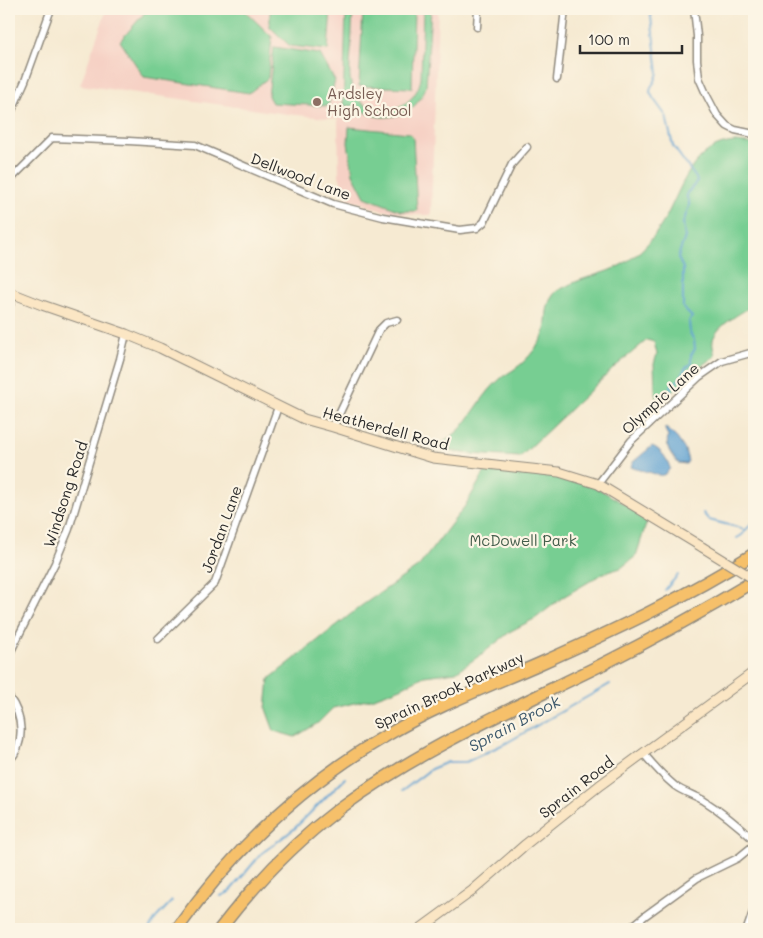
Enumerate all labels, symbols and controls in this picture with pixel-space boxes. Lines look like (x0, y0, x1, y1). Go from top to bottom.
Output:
scale bar (580, 22, 683, 54)
text: 100 m (588, 29, 630, 49)
place label: Ardsley High School (327, 83, 412, 120)
marker: Ardsley High School (311, 96, 323, 108)
street label: Dellwood Lane (248, 148, 354, 204)
street label: Olympic Lane (617, 358, 703, 438)
street label: Heatherdell Road (321, 402, 451, 454)
street label: Windsong Road (38, 438, 92, 550)
street label: Jordan Lane (196, 483, 246, 575)
park label: McDowell Park (469, 530, 577, 550)
street label: Sprain Brook Parkway (372, 648, 526, 732)
water label: Sprain Brook (465, 691, 563, 755)
street label: Sprain Road (535, 752, 617, 822)

